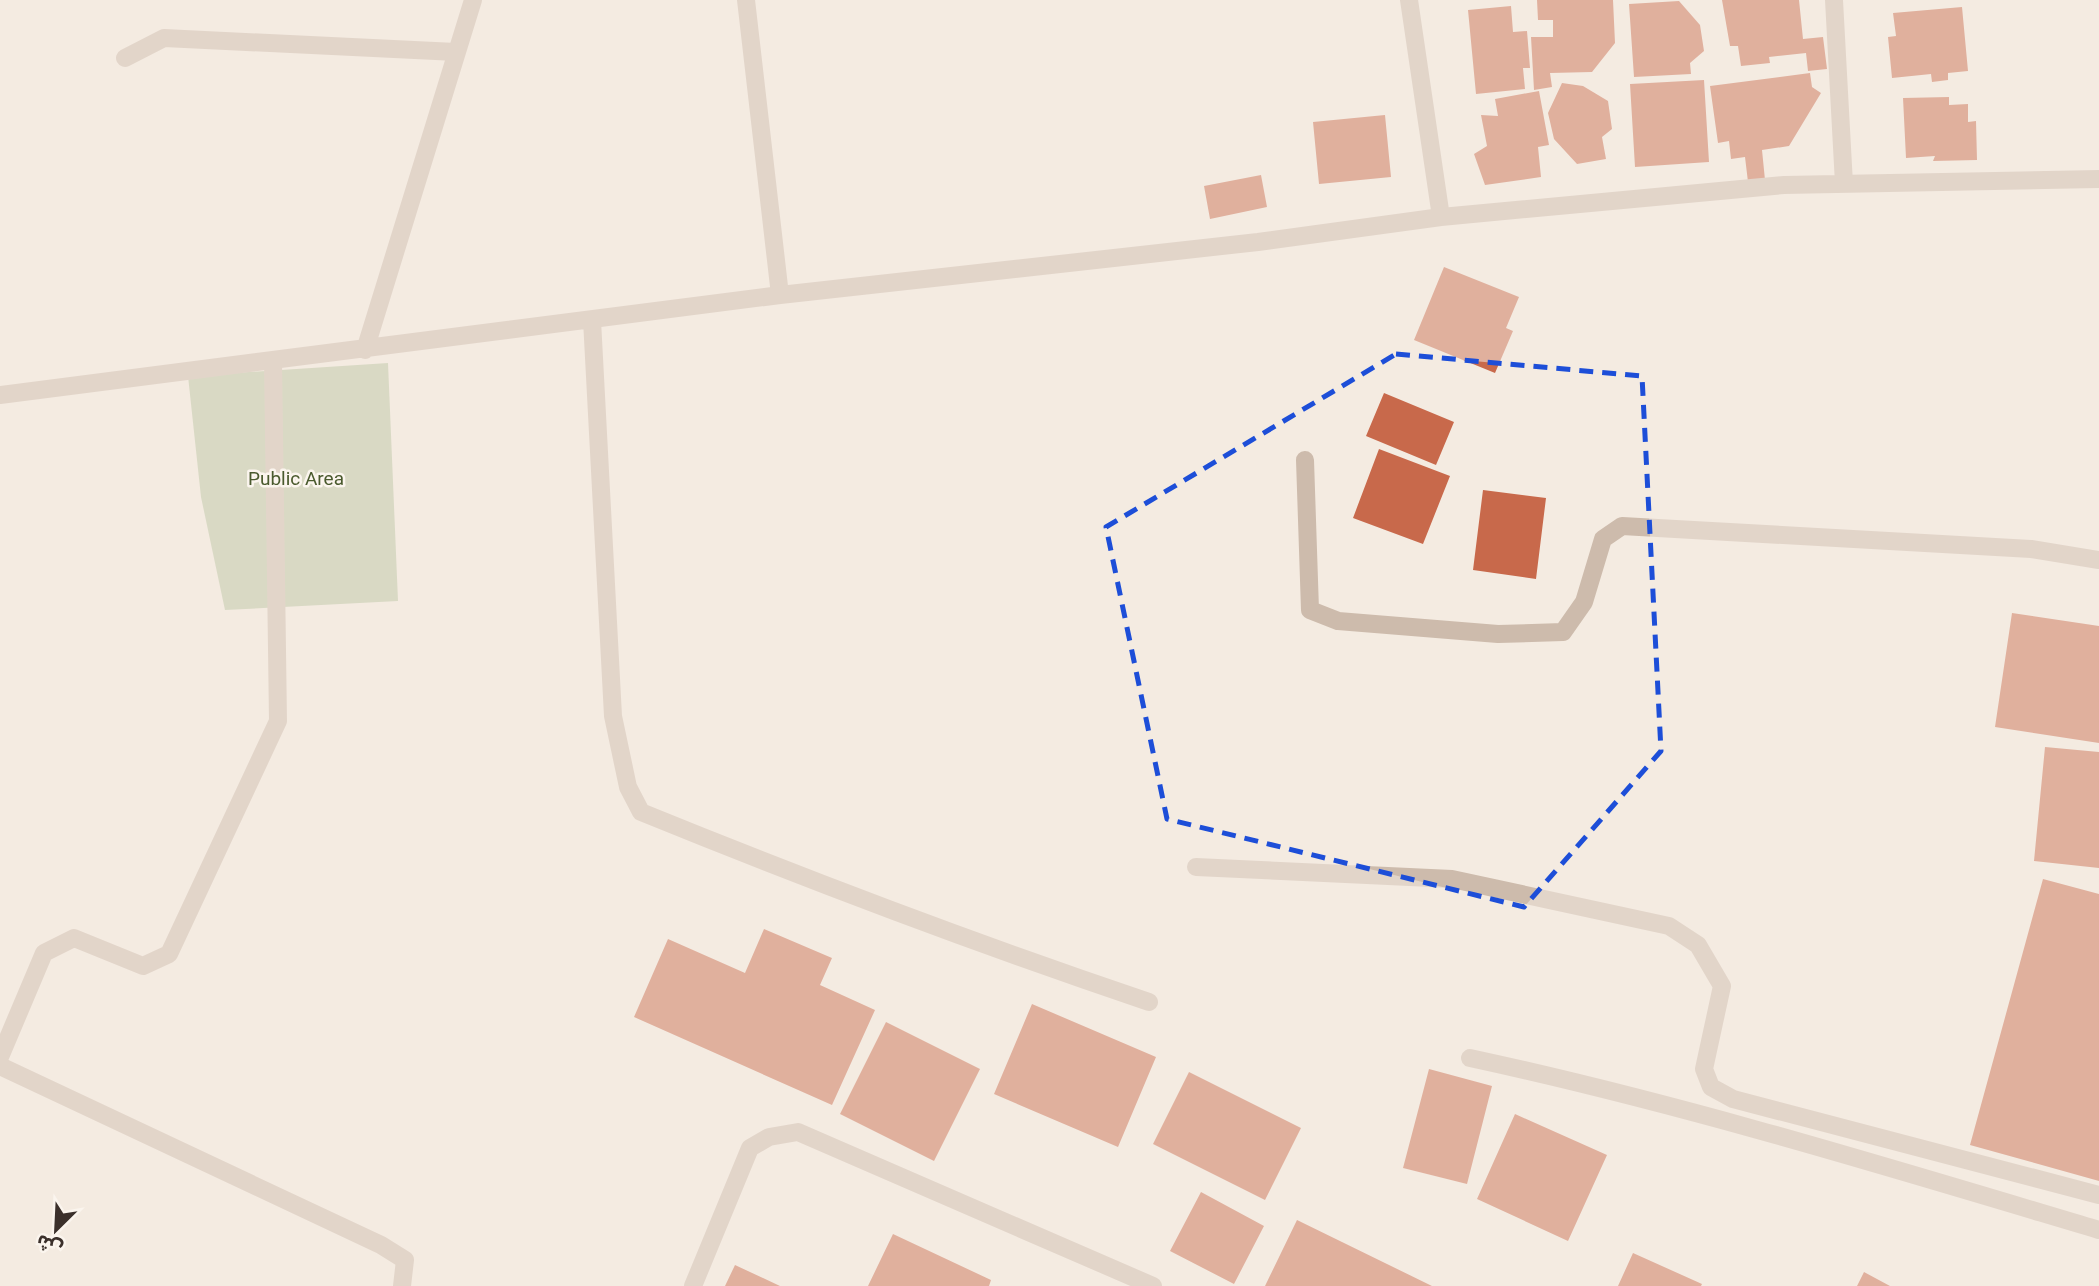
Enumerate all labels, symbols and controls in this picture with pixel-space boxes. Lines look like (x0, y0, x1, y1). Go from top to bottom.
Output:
park label: Public Area (248, 467, 344, 490)
north arrow (21, 1195, 91, 1265)
text: ش (33, 1229, 66, 1261)

